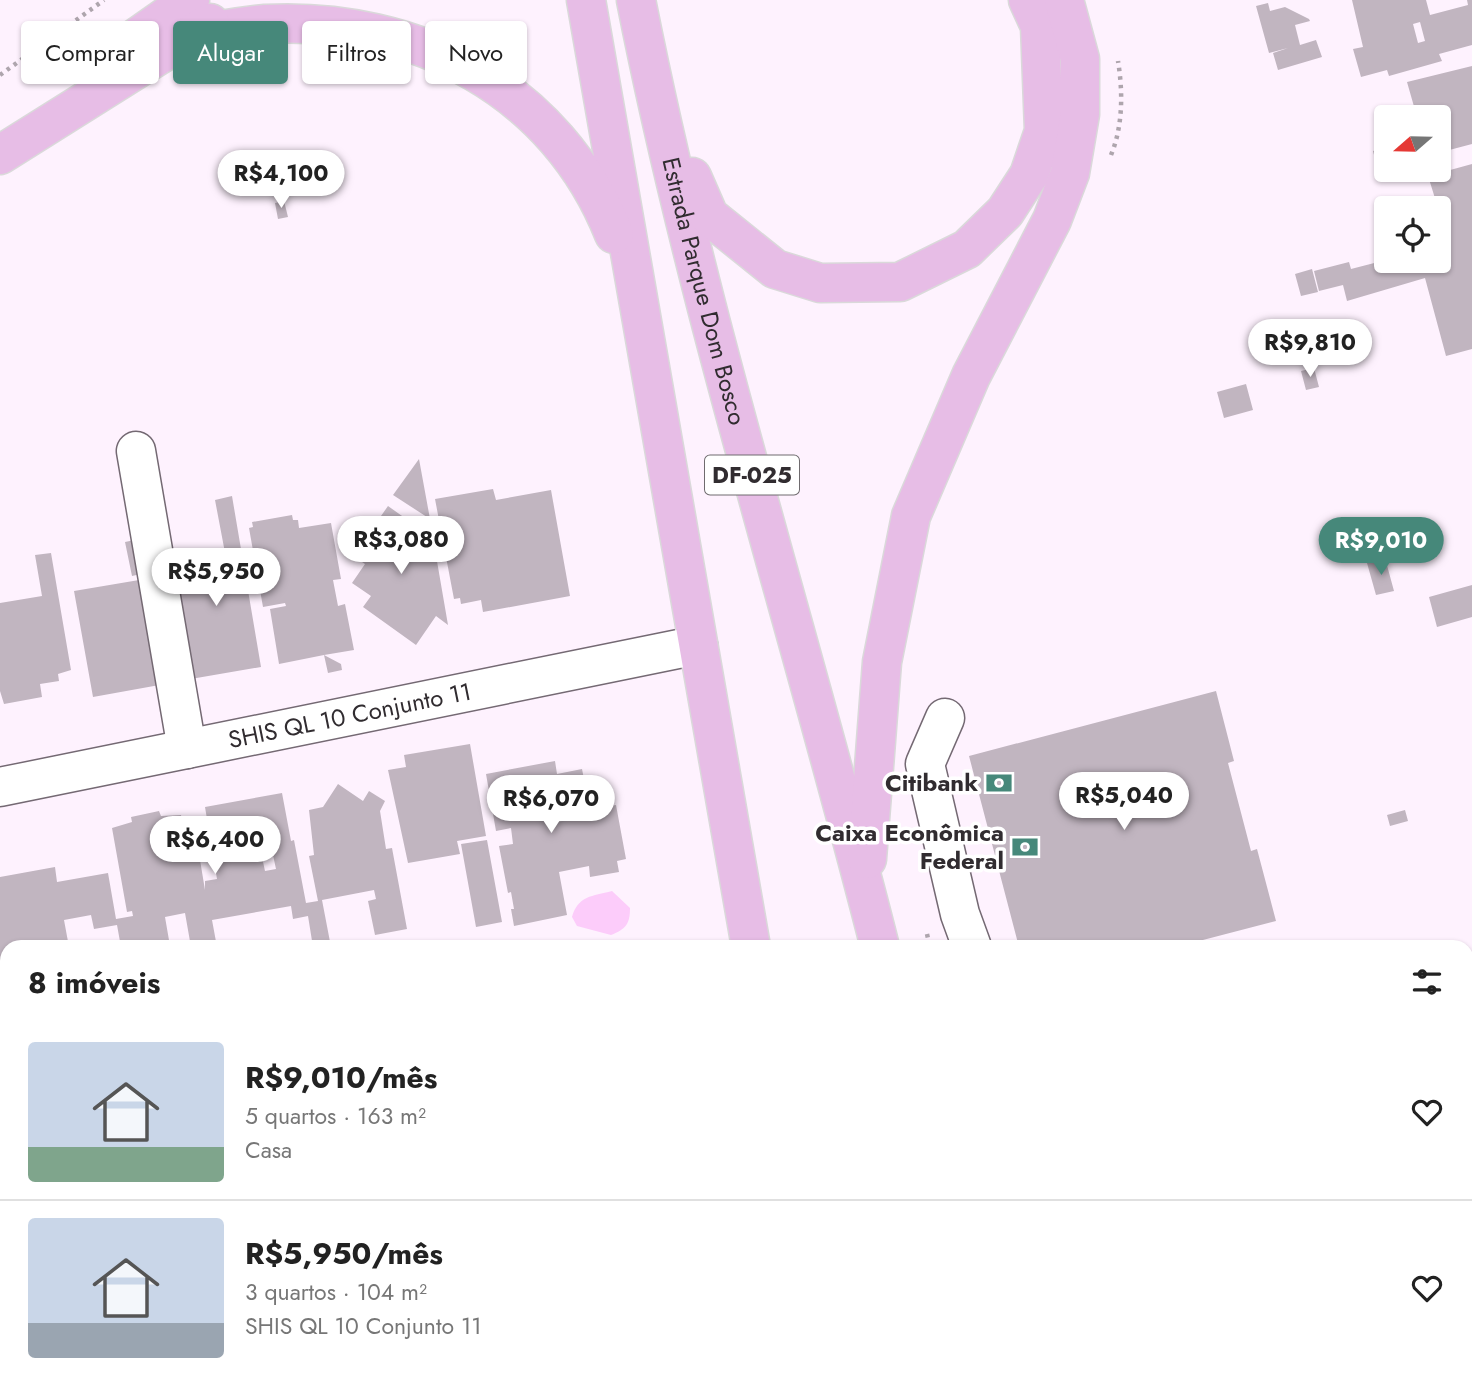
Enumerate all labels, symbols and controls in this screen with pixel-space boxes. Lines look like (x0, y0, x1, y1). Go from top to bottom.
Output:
chip: Comprar (21, 21, 159, 84)
chip: Alugar (173, 21, 288, 84)
chip: Filtros (302, 21, 411, 84)
chip: Novo (425, 21, 527, 84)
north arrow (1374, 105, 1451, 182)
map controls (1374, 105, 1451, 273)
pin: R$4,100 (216, 150, 346, 210)
street label: Estrada Parque Dom Bosco (654, 154, 755, 429)
text: R$4,100 (234, 156, 328, 190)
button: locate (1374, 196, 1451, 273)
pin: R$9,810 (1245, 320, 1375, 379)
text: R$9,810 (1264, 325, 1356, 359)
road number: DF-025 (705, 456, 799, 495)
pin: R$3,080 (336, 516, 466, 576)
pin: R$9,010 (1316, 518, 1446, 577)
text: R$3,080 (353, 522, 449, 556)
text: R$9,010 (1335, 523, 1427, 557)
pin: R$5,950 (151, 548, 281, 608)
text: R$5,950 (168, 554, 264, 588)
street label: SHIS QL 10 Conjunto 11 (225, 674, 474, 757)
place label: Citibank (885, 765, 978, 800)
bank icon: Citibank (984, 768, 1014, 798)
pin: R$5,040 (1059, 772, 1189, 832)
pin: R$6,070 (486, 776, 616, 835)
text: R$5,040 (1075, 778, 1173, 812)
text: R$6,070 (503, 781, 599, 815)
place label: Caixa Econômica Federal (815, 815, 1004, 878)
pin: R$6,400 (150, 816, 280, 876)
text: R$6,400 (166, 822, 264, 856)
bank icon: Caixa Econômica Federal (1010, 832, 1040, 862)
text: 8 imóveis (28, 961, 160, 1004)
icon: filters (1408, 963, 1446, 1001)
text: R$9,010/mês (245, 1056, 437, 1099)
icon: home (84, 1070, 168, 1154)
icon: heart (1408, 1093, 1446, 1131)
text: 5 quartos · 163 m² (245, 1099, 426, 1133)
text: Casa (245, 1133, 292, 1167)
text: R$5,950/mês (245, 1232, 443, 1275)
icon: home (84, 1246, 168, 1330)
icon: heart (1408, 1269, 1446, 1307)
text: 3 quartos · 104 m² (245, 1275, 427, 1309)
text: SHIS QL 10 Conjunto 11 (245, 1309, 482, 1343)

